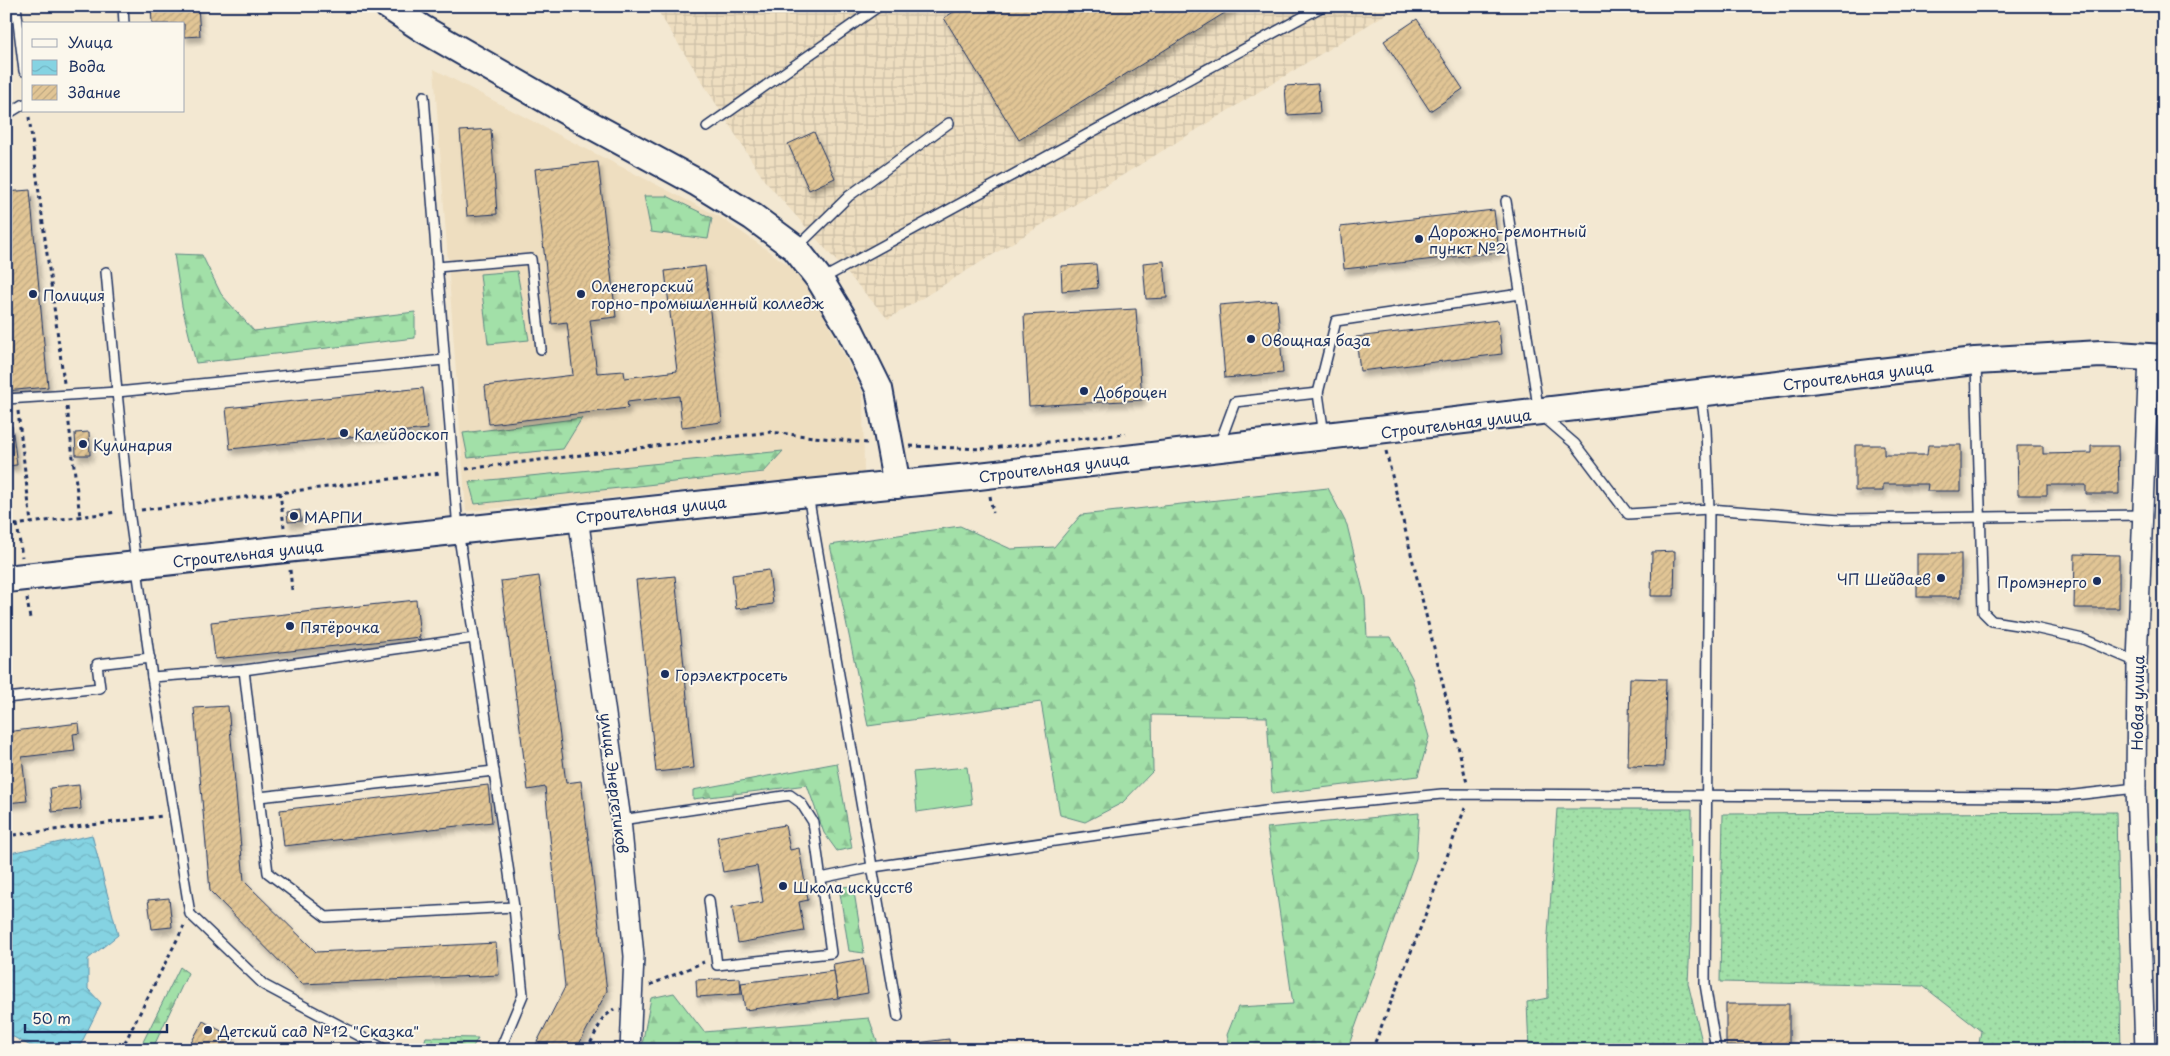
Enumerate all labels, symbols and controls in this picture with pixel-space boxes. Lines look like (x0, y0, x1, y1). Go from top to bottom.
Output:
legend (22, 22, 185, 112)
text: Улица (68, 30, 113, 53)
text: Вода (68, 54, 106, 77)
text: Здание (68, 80, 121, 103)
place label: Дорожно-ремонтный пункт №2 (1428, 219, 1587, 259)
marker: Дорожно-ремонтный пункт №2 (1413, 233, 1425, 245)
place label: Оленегорский горно-промышленный колледж (591, 274, 825, 314)
place label: Полиция (43, 283, 105, 306)
marker: Полиция (27, 288, 39, 300)
marker: Оленегорский горно-промышленный колледж (575, 288, 587, 300)
place label: Овощная база (1261, 328, 1371, 351)
marker: Овощная база (1245, 333, 1257, 345)
street label: Строительная улица (1781, 354, 1935, 396)
place label: Доброцен (1093, 380, 1167, 403)
marker: Доброцен (1078, 385, 1090, 397)
street label: Строительная улица (1379, 402, 1533, 444)
place label: Калейдоскоп (354, 422, 449, 445)
marker: Калейдоскоп (338, 427, 350, 439)
place label: Кулинария (93, 433, 173, 456)
marker: Кулинария (77, 438, 89, 450)
street label: Строительная улица (977, 446, 1131, 488)
street label: Строительная улица (574, 490, 728, 528)
place label: МАРПИ (304, 505, 363, 528)
marker: МАРПИ (288, 510, 300, 522)
street label: Строительная улица (171, 534, 325, 572)
place label: ЧП Шейдаев (1837, 567, 1931, 590)
place label: Промэнерго (1997, 570, 2087, 593)
marker: ЧП Шейдаев (1935, 572, 1947, 584)
marker: Промэнерго (2091, 575, 2103, 587)
place label: Пятёрочка (300, 615, 380, 638)
marker: Пятёрочка (284, 620, 296, 632)
street label: Новая улица (2125, 655, 2149, 751)
place label: Горэлектросеть (675, 663, 788, 686)
marker: Горэлектросеть (659, 668, 671, 680)
street label: улица Энергетиков (595, 711, 635, 855)
place label: Школа искусств (793, 875, 913, 898)
marker: Школа искусств (777, 880, 789, 892)
scale bar (25, 1001, 168, 1033)
text: 50 m (32, 1006, 71, 1029)
place label: Детский сад №12 "Сказка" (217, 1019, 419, 1042)
marker: Детский сад №12 "Сказка" (202, 1024, 214, 1036)

